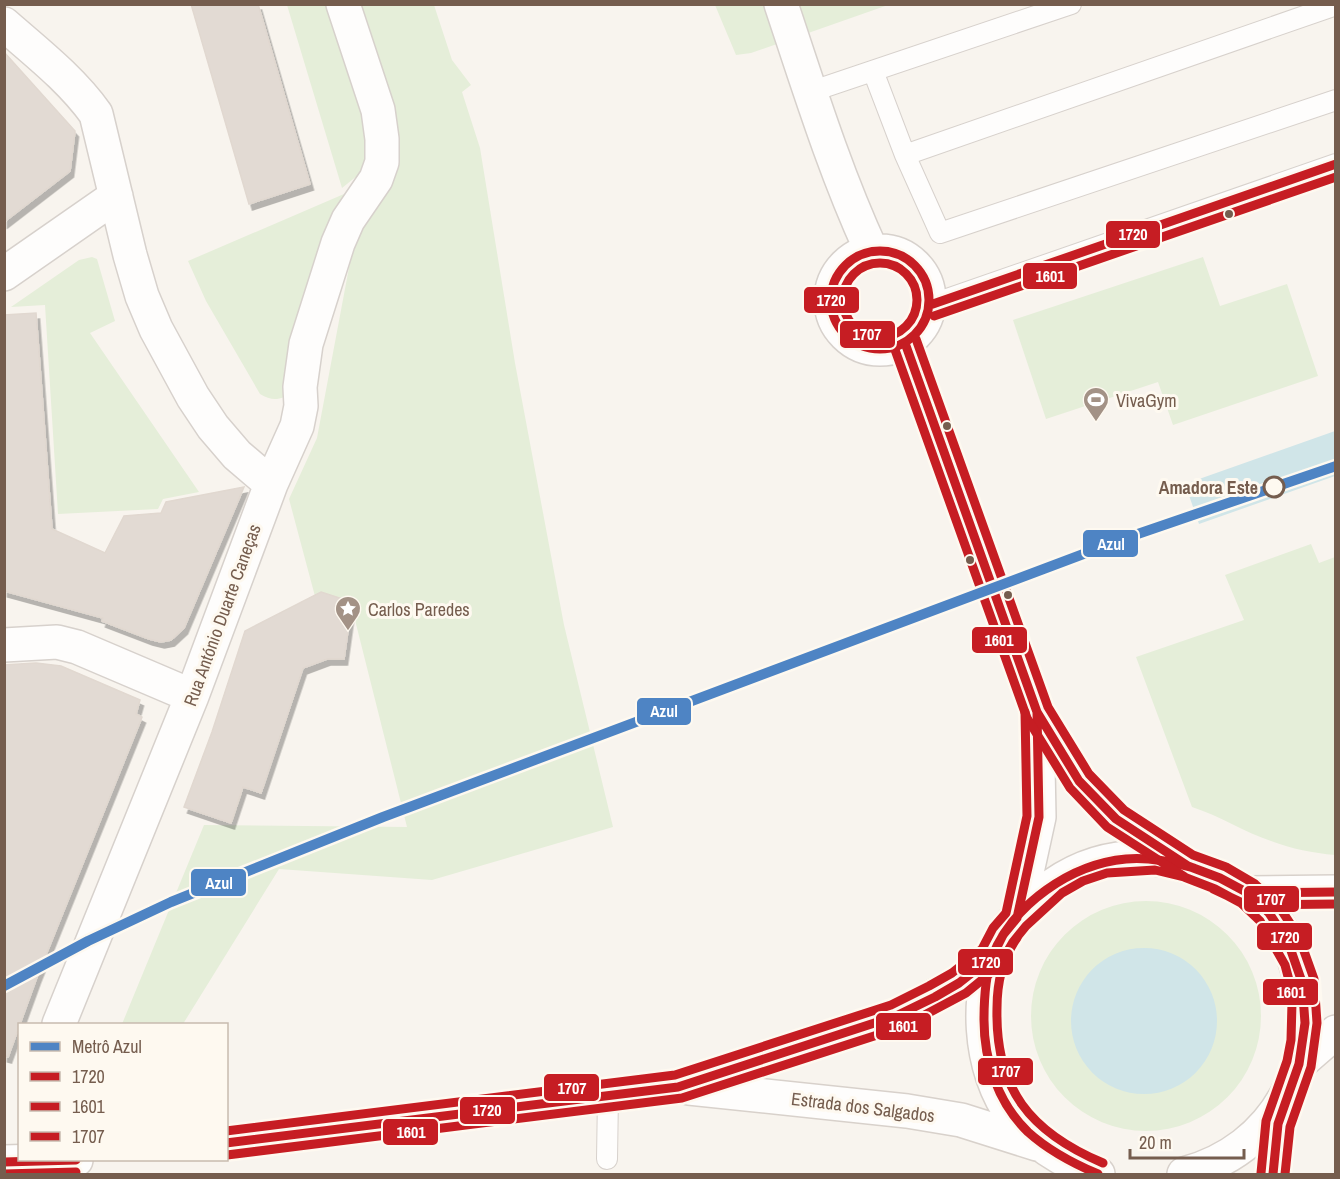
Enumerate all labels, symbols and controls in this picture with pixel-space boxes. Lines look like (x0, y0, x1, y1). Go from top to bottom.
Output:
unlabelled marker (1223, 208, 1235, 220)
line badge: 1720 (1105, 220, 1161, 249)
text: 1720 (1118, 223, 1148, 245)
line badge: 1601 (1022, 262, 1078, 290)
text: 1601 (1035, 265, 1065, 287)
line badge: 1720 (803, 286, 860, 314)
text: 1720 (816, 289, 846, 311)
line badge: 1707 (839, 320, 896, 349)
text: 1707 (852, 323, 882, 345)
sports icon: VivaGym (1081, 385, 1111, 423)
place label: VivaGym (1116, 388, 1176, 413)
unlabelled marker (941, 420, 953, 432)
place label: Amadora Este (1159, 475, 1258, 500)
marker: Amadora Este (1263, 476, 1285, 498)
street label: Rua António Duarte Caneças (177, 521, 267, 709)
line badge: Azul (1082, 529, 1139, 558)
text: Azul (1097, 533, 1125, 555)
unlabelled marker (964, 554, 976, 566)
unlabelled marker (1002, 589, 1014, 601)
place icon: Carlos Paredes (333, 594, 363, 632)
place label: Carlos Paredes (368, 597, 470, 622)
line badge: 1601 (971, 626, 1028, 654)
text: 1601 (984, 629, 1014, 651)
line badge: Azul (636, 697, 692, 726)
text: Azul (650, 700, 678, 722)
line badge: Azul (190, 868, 247, 897)
text: Azul (205, 872, 233, 894)
line badge: 1707 (1243, 885, 1300, 913)
text: 1707 (1256, 888, 1286, 910)
line badge: 1720 (1256, 922, 1313, 951)
text: 1720 (1270, 926, 1300, 948)
line badge: 1720 (957, 948, 1014, 976)
text: 1720 (971, 951, 1001, 973)
line badge: 1601 (1262, 978, 1319, 1006)
text: 1601 (1276, 981, 1306, 1003)
line badge: 1601 (875, 1012, 932, 1041)
text: 1601 (888, 1015, 918, 1037)
legend (18, 1023, 228, 1161)
text: Metrô Azul (72, 1034, 142, 1059)
line badge: 1707 (977, 1057, 1034, 1086)
text: 1707 (991, 1060, 1021, 1082)
text: 1720 (72, 1064, 105, 1089)
line badge: 1707 (543, 1073, 600, 1102)
text: 1707 (557, 1077, 587, 1099)
street label: Estrada dos Salgados (790, 1086, 936, 1128)
text: 1601 (72, 1094, 106, 1119)
line badge: 1720 (459, 1096, 516, 1125)
text: 1720 (472, 1099, 502, 1121)
line badge: 1601 (382, 1118, 439, 1146)
text: 1601 (396, 1121, 426, 1143)
scale bar (1130, 1122, 1244, 1160)
text: 1707 (72, 1124, 105, 1149)
text: 20 m (1139, 1130, 1172, 1155)

